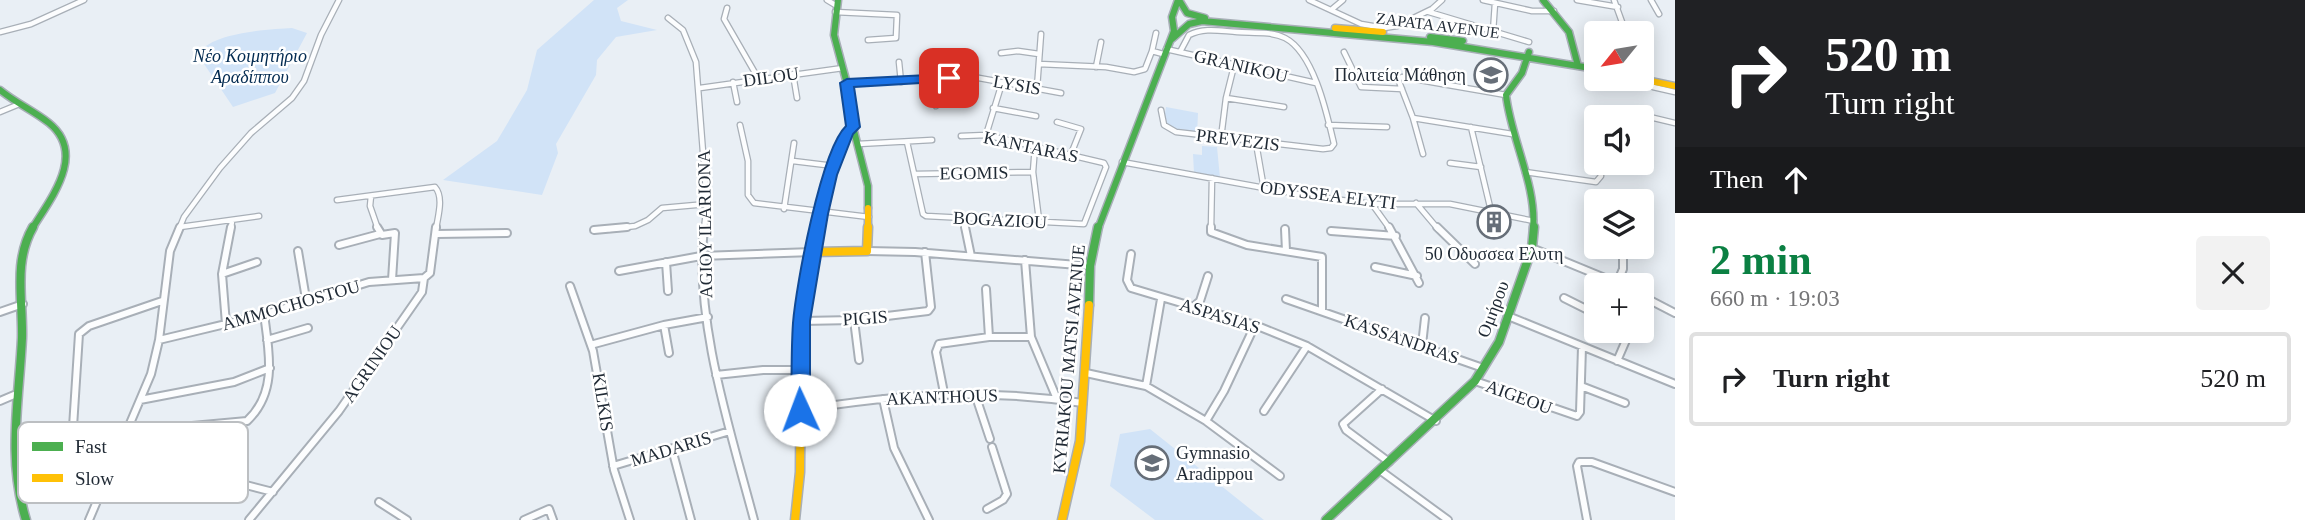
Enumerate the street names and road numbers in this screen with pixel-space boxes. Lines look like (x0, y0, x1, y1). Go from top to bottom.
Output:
street label: ZAPATA AVENUE (1375, 9, 1501, 42)
street label: GRANIKOU (1192, 45, 1290, 87)
street label: DILOU (742, 63, 800, 91)
street label: LYSIS (992, 71, 1042, 99)
street label: PREVEZIS (1195, 125, 1281, 155)
street label: KANTARAS (982, 127, 1080, 167)
street label: AGIOY ILARIONA (694, 149, 716, 299)
street label: EGOMIS (939, 162, 1009, 184)
street label: ODYSSEA ELYTI (1259, 177, 1397, 213)
street label: BOGAZIOU (953, 208, 1047, 232)
street label: KYRIAKOU MATSI AVENUE (1049, 244, 1089, 474)
street label: AMMOCHOSTOU (220, 276, 362, 334)
street label: Ομήρου (1473, 278, 1513, 340)
street label: ASPASIAS (1177, 294, 1263, 338)
street label: PIGIS (842, 306, 888, 330)
street label: KASSANDRAS (1342, 310, 1462, 368)
street label: AGRINIOU (338, 322, 406, 406)
street label: KILKIS (589, 371, 617, 433)
street label: AIGEOU (1483, 376, 1555, 418)
street label: AKANTHOUS (886, 385, 998, 409)
street label: MADARIS (628, 427, 714, 471)

